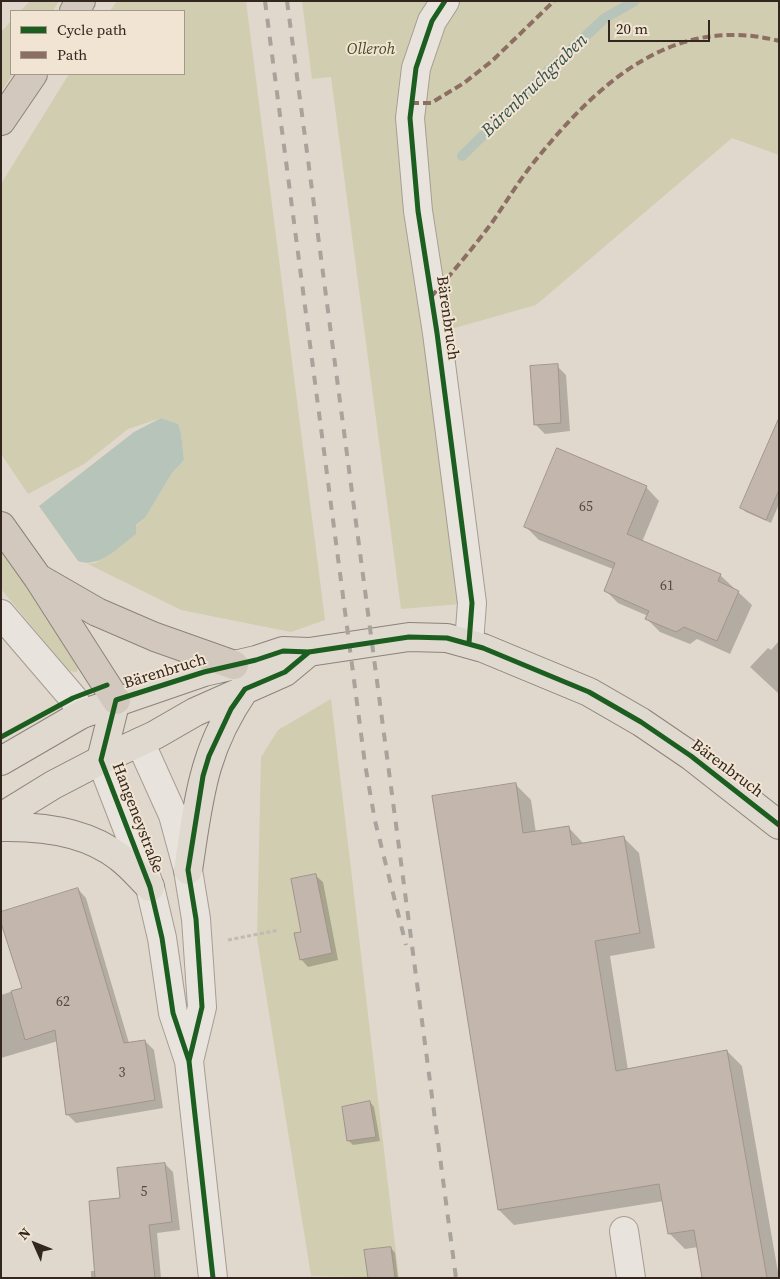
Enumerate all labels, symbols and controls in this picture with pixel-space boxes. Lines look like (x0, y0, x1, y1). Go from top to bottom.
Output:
legend (10, 10, 185, 75)
scale bar (610, 10, 712, 42)
text: 20 m (616, 18, 648, 39)
text: Cycle path (57, 19, 127, 40)
water label: Bärenbruchgraben (478, 30, 592, 142)
park label: Olleroh (347, 40, 395, 60)
text: Path (57, 44, 87, 65)
street label: Bärenbruch (432, 275, 462, 361)
house number: 65 (579, 499, 593, 515)
house number: 61 (660, 578, 674, 594)
street label: Bärenbruch (122, 650, 208, 694)
street label: Bärenbruch (687, 736, 767, 802)
street label: Hangeneystraße (107, 760, 167, 876)
house number: 62 (56, 994, 70, 1010)
house number: 3 (119, 1065, 125, 1081)
house number: 5 (141, 1184, 147, 1200)
north arrow (10, 1219, 60, 1269)
text: N (13, 1223, 35, 1244)

